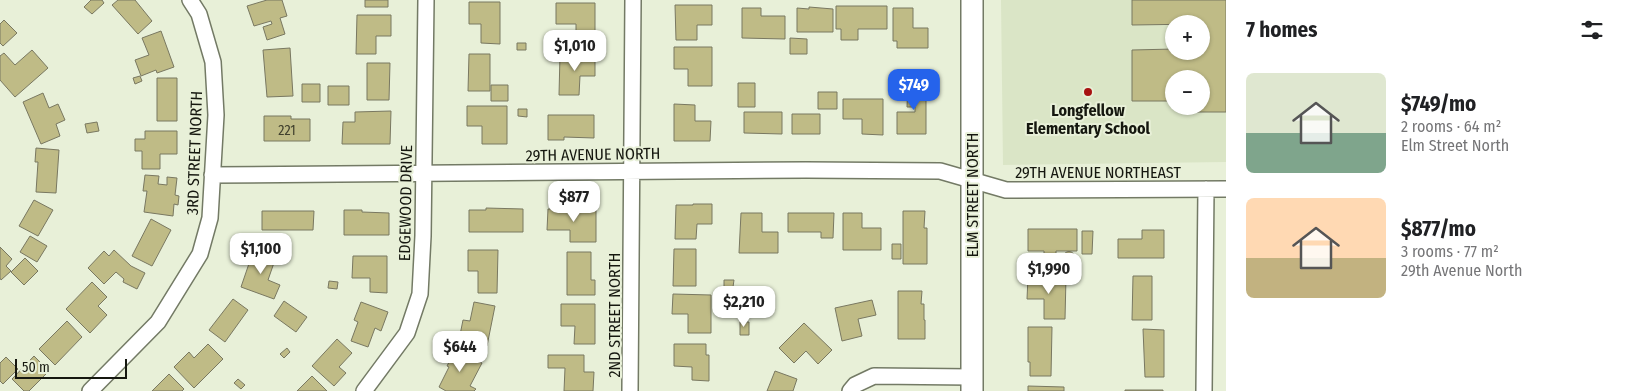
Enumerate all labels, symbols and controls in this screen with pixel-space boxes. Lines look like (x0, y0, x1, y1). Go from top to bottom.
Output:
map controls (1165, 15, 1210, 115)
button: + (1165, 15, 1210, 60)
icon: filters (1578, 16, 1606, 44)
text: 7 homes (1246, 17, 1317, 43)
pin: $1,010 (534, 30, 616, 72)
text: $1,010 (554, 36, 596, 55)
pin: $749 (884, 68, 944, 111)
button: − (1165, 70, 1210, 115)
text: $749 (899, 75, 929, 94)
marker: Longfellow Elementary School (1082, 86, 1094, 98)
street label: 3RD STREET NORTH (183, 91, 206, 215)
text: $749/mo (1401, 91, 1476, 117)
icon: home (1286, 93, 1346, 153)
place label: Longfellow Elementary School (1026, 101, 1151, 138)
text: 2 rooms · 64 m² (1401, 117, 1501, 136)
house number: 221 (278, 122, 296, 139)
street label: ELM STREET NORTH (963, 133, 982, 257)
text: Elm Street North (1401, 136, 1509, 155)
street label: 29TH AVENUE NORTH (525, 144, 661, 165)
street label: EDGEWOOD DRIVE (395, 145, 416, 261)
street label: 29TH AVENUE NORTHEAST (1015, 163, 1181, 182)
pin: $877 (544, 180, 604, 223)
text: $877 (559, 187, 589, 206)
text: $877/mo (1401, 216, 1476, 242)
icon: home (1286, 218, 1346, 278)
pin: $1,100 (220, 232, 302, 275)
text: $1,100 (241, 239, 281, 258)
text: 3 rooms · 77 m² (1401, 242, 1499, 261)
pin: $1,990 (1008, 252, 1090, 295)
street label: 2ND STREET NORTH (605, 253, 624, 377)
text: $1,990 (1028, 259, 1070, 278)
text: 29th Avenue North (1401, 261, 1522, 280)
pin: $2,210 (703, 286, 785, 328)
text: $2,210 (723, 292, 765, 311)
pin: $644 (430, 330, 490, 373)
text: $644 (444, 337, 476, 356)
scale bar (15, 356, 128, 379)
text: 50 m (22, 359, 50, 376)

